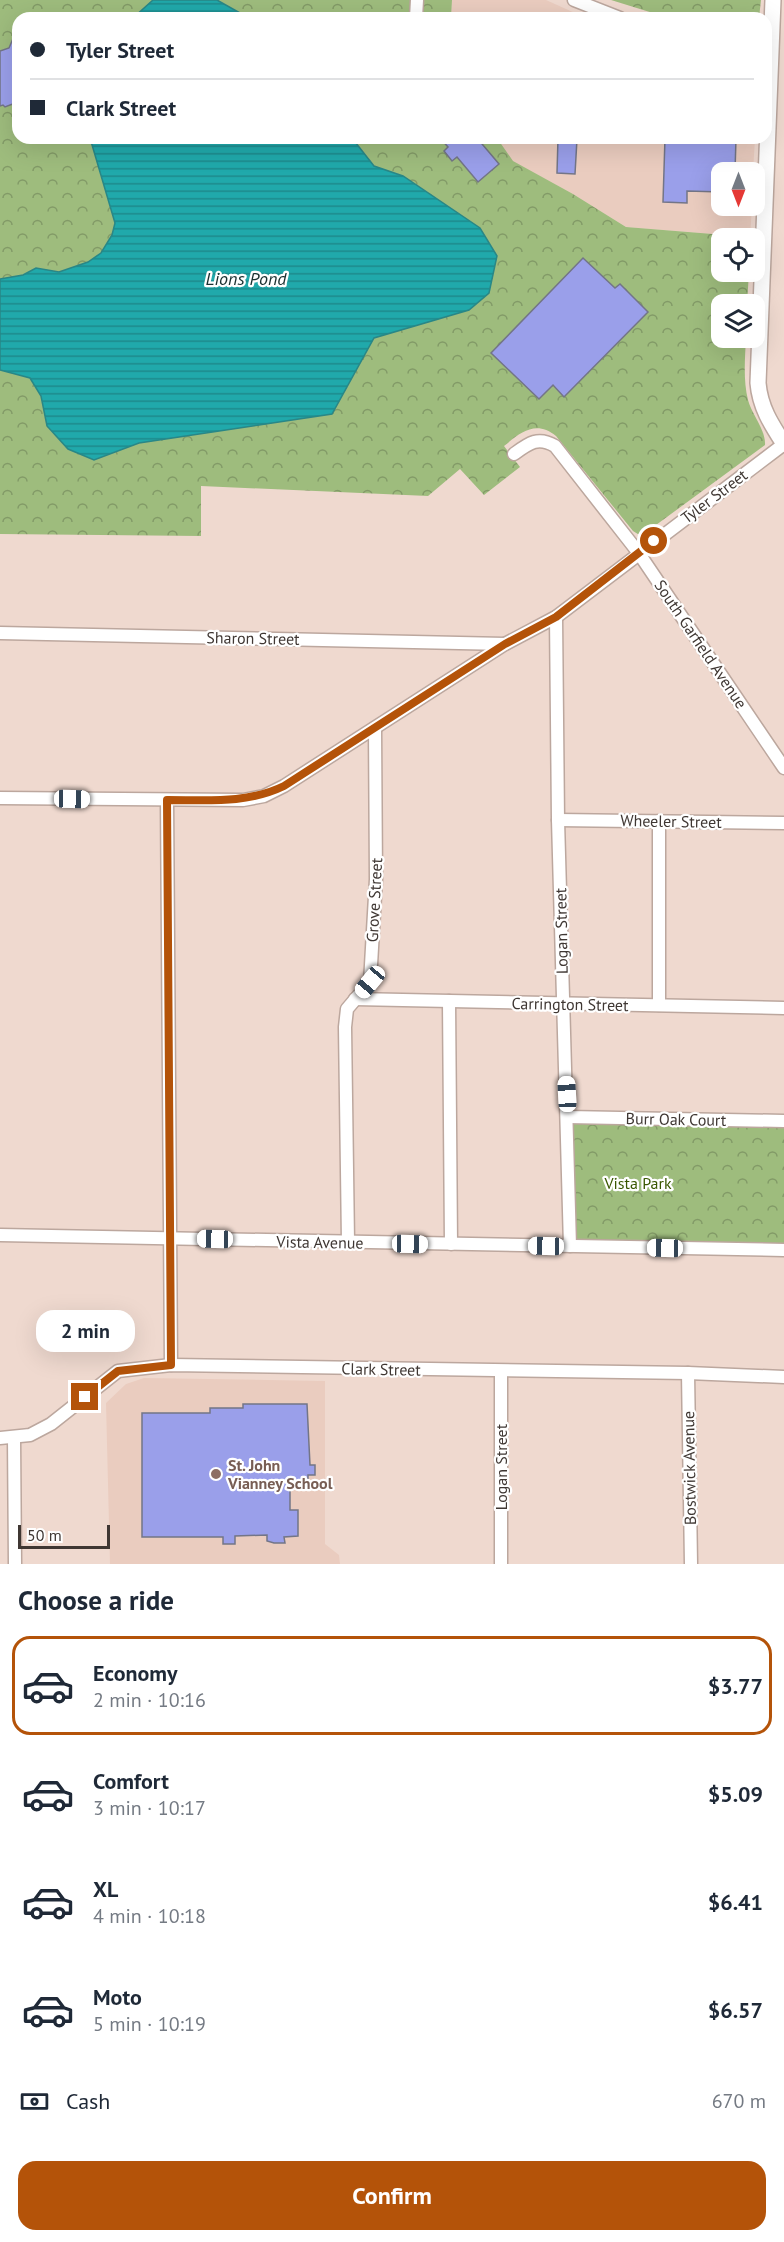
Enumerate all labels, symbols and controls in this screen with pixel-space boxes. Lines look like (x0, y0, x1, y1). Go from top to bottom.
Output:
text: Tyler Street (66, 36, 174, 64)
text: Clark Street (66, 94, 176, 122)
north arrow (711, 162, 765, 216)
map controls (711, 162, 765, 348)
button: locate (711, 228, 765, 282)
water label: Lions Pond (206, 267, 287, 290)
button: layers (711, 294, 765, 348)
street label: Tyler Street (677, 464, 751, 527)
route start (640, 527, 667, 554)
street label: South Garfield Avenue (650, 576, 752, 712)
street label: Sharon Street (206, 627, 300, 649)
car (54, 790, 90, 808)
street label: Wheeler Street (620, 810, 722, 832)
street label: Grove Street (362, 857, 386, 943)
street label: Logan Street (550, 887, 572, 974)
car (352, 962, 388, 1002)
street label: Carrington Street (511, 993, 629, 1015)
car (557, 1076, 577, 1112)
street label: Burr Oak Court (626, 1108, 727, 1130)
park label: Vista Park (603, 1173, 672, 1193)
car (197, 1230, 233, 1248)
street label: Vista Avenue (275, 1231, 364, 1253)
car (392, 1235, 428, 1253)
car (528, 1237, 564, 1255)
car (647, 1239, 683, 1257)
callout: 2 min (36, 1310, 134, 1352)
text: 2 min (61, 1318, 110, 1344)
street label: Clark Street (341, 1358, 421, 1380)
route end (71, 1383, 98, 1410)
street label: Bostwick Avenue (678, 1411, 700, 1525)
street label: Logan Street (491, 1423, 511, 1510)
place label: St. John Vianney School (227, 1455, 333, 1493)
marker: St. John Vianney School (209, 1467, 223, 1481)
scale bar (18, 1522, 110, 1550)
text: 50 m (27, 1525, 62, 1545)
text: Choose a ride (18, 1583, 174, 1617)
icon: car (21, 1659, 75, 1713)
text: Economy (93, 1659, 177, 1687)
text: $3.77 (708, 1672, 763, 1700)
text: 2 min · 10:16 (93, 1687, 206, 1713)
icon: car (21, 1767, 75, 1821)
text: Comfort (93, 1767, 169, 1795)
text: $5.09 (708, 1780, 763, 1808)
text: 3 min · 10:17 (93, 1795, 206, 1821)
icon: car (21, 1875, 75, 1929)
text: XL (93, 1875, 118, 1903)
text: $6.41 (708, 1888, 763, 1916)
text: 4 min · 10:18 (93, 1903, 206, 1929)
icon: car (21, 1983, 75, 2037)
text: Moto (93, 1983, 142, 2011)
text: $6.57 (708, 1996, 763, 2024)
text: 5 min · 10:19 (93, 2011, 206, 2037)
icon: cash (18, 2085, 51, 2118)
text: Cash (66, 2087, 110, 2115)
text: 670 m (712, 2088, 766, 2114)
button: Confirm (18, 2161, 766, 2230)

